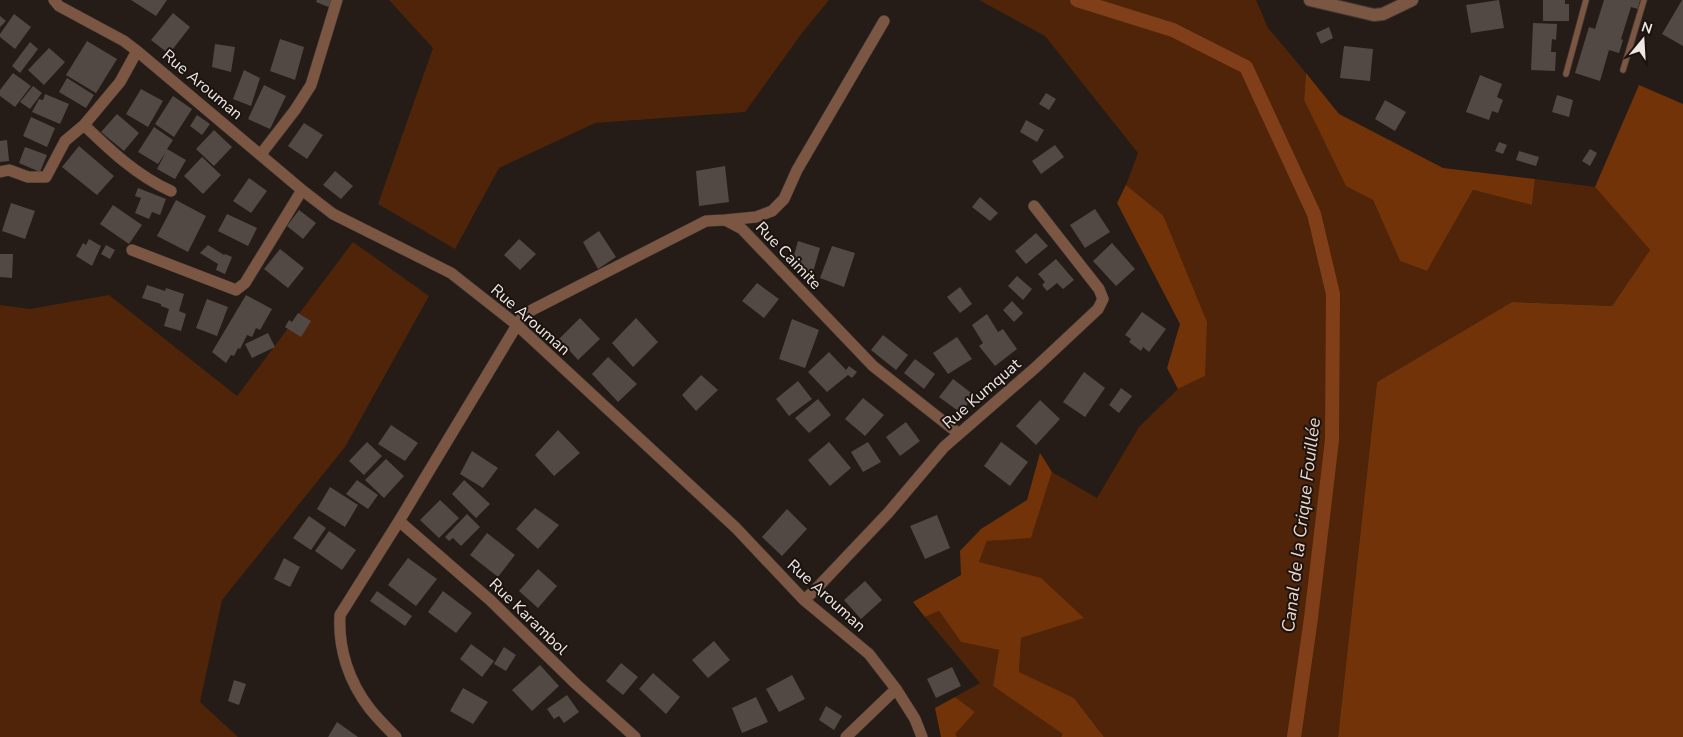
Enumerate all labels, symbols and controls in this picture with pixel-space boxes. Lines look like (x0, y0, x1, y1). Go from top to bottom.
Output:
north arrow (1618, 15, 1668, 65)
text: N (1639, 17, 1655, 39)
street label: Rue Arouman (157, 45, 247, 125)
street label: Rue Caimite (750, 217, 826, 294)
street label: Rue Arouman (486, 279, 575, 360)
street label: Rue Kumquat (938, 353, 1026, 434)
water label: Canal de la Crique Fouillée (1276, 416, 1326, 634)
street label: Rue Arouman (782, 555, 870, 637)
street label: Rue Karambol (484, 574, 573, 660)

